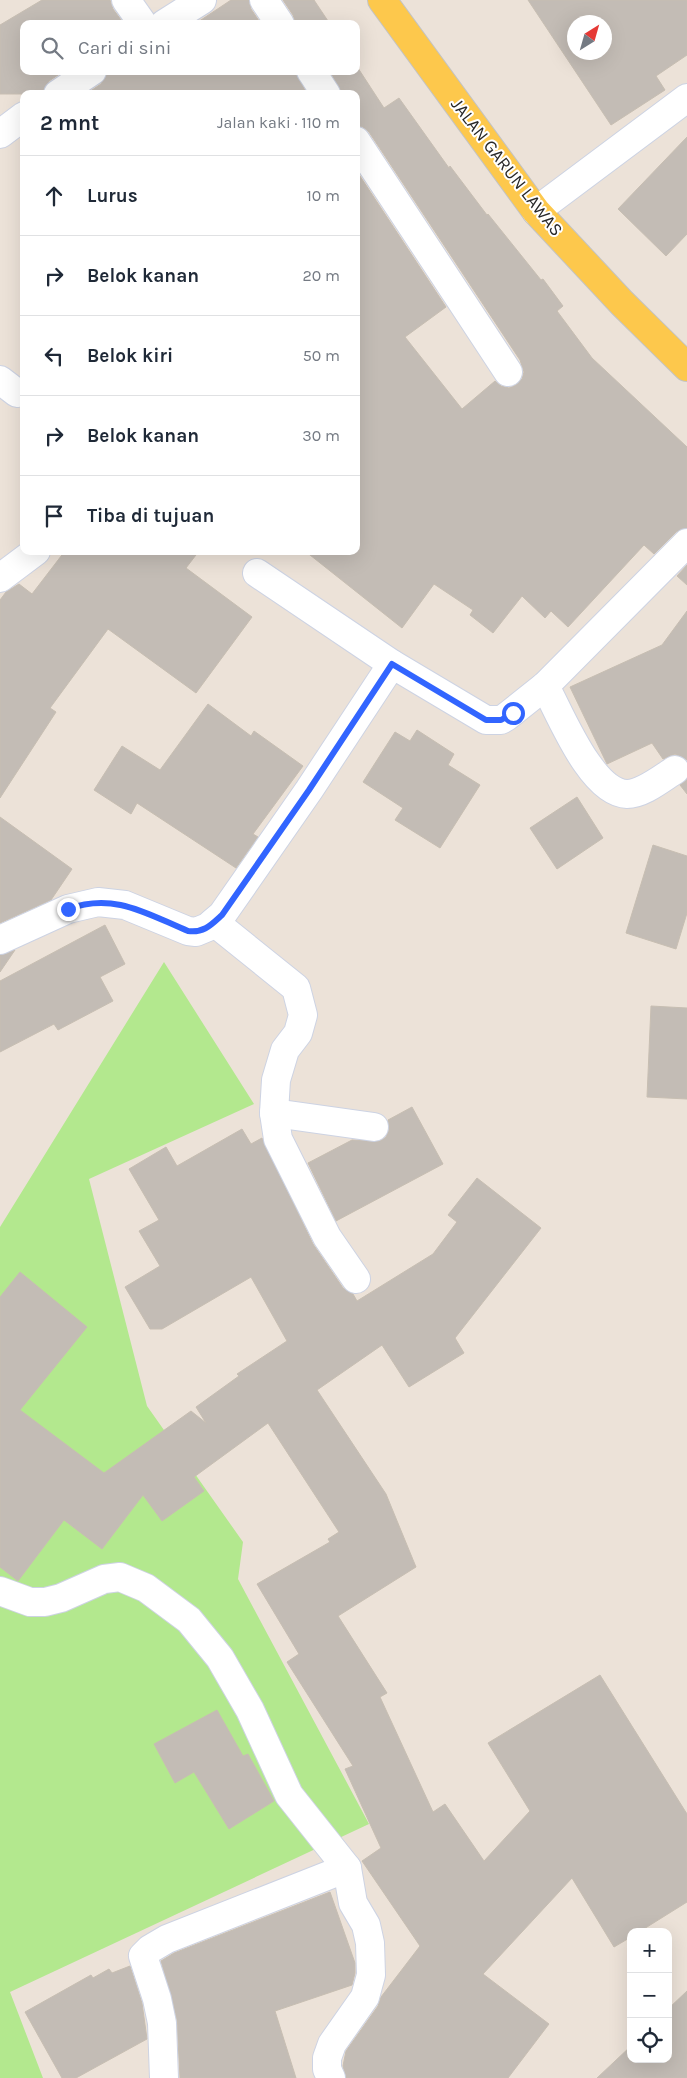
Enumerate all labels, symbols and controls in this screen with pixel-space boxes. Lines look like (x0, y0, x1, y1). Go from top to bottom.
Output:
north arrow (567, 15, 612, 60)
search box (20, 20, 360, 75)
icon: search (38, 34, 66, 62)
text: Cari di sini (78, 37, 171, 59)
street label: JALAN GARUN LAWAS (446, 94, 568, 240)
text: 2 mnt (40, 111, 99, 135)
text: Jalan kaki · 110 m (217, 113, 340, 132)
icon: ahead (40, 182, 68, 210)
text: Lurus (87, 185, 138, 207)
text: 10 m (306, 186, 340, 205)
icon: right (40, 262, 68, 290)
text: Belok kanan (87, 265, 199, 287)
text: 20 m (302, 266, 340, 285)
icon: left (40, 342, 68, 370)
text: Belok kiri (87, 345, 173, 367)
text: 50 m (303, 346, 340, 365)
icon: right (40, 422, 68, 450)
text: Belok kanan (87, 425, 199, 447)
text: 30 m (302, 426, 340, 445)
icon: arrive (40, 502, 68, 530)
text: Tiba di tujuan (87, 505, 214, 527)
route start (502, 702, 525, 725)
route end (57, 898, 80, 921)
map controls (627, 1928, 672, 2063)
button: + (627, 1928, 672, 1973)
button: − (627, 1973, 672, 2018)
button: locate (627, 2018, 672, 2063)

